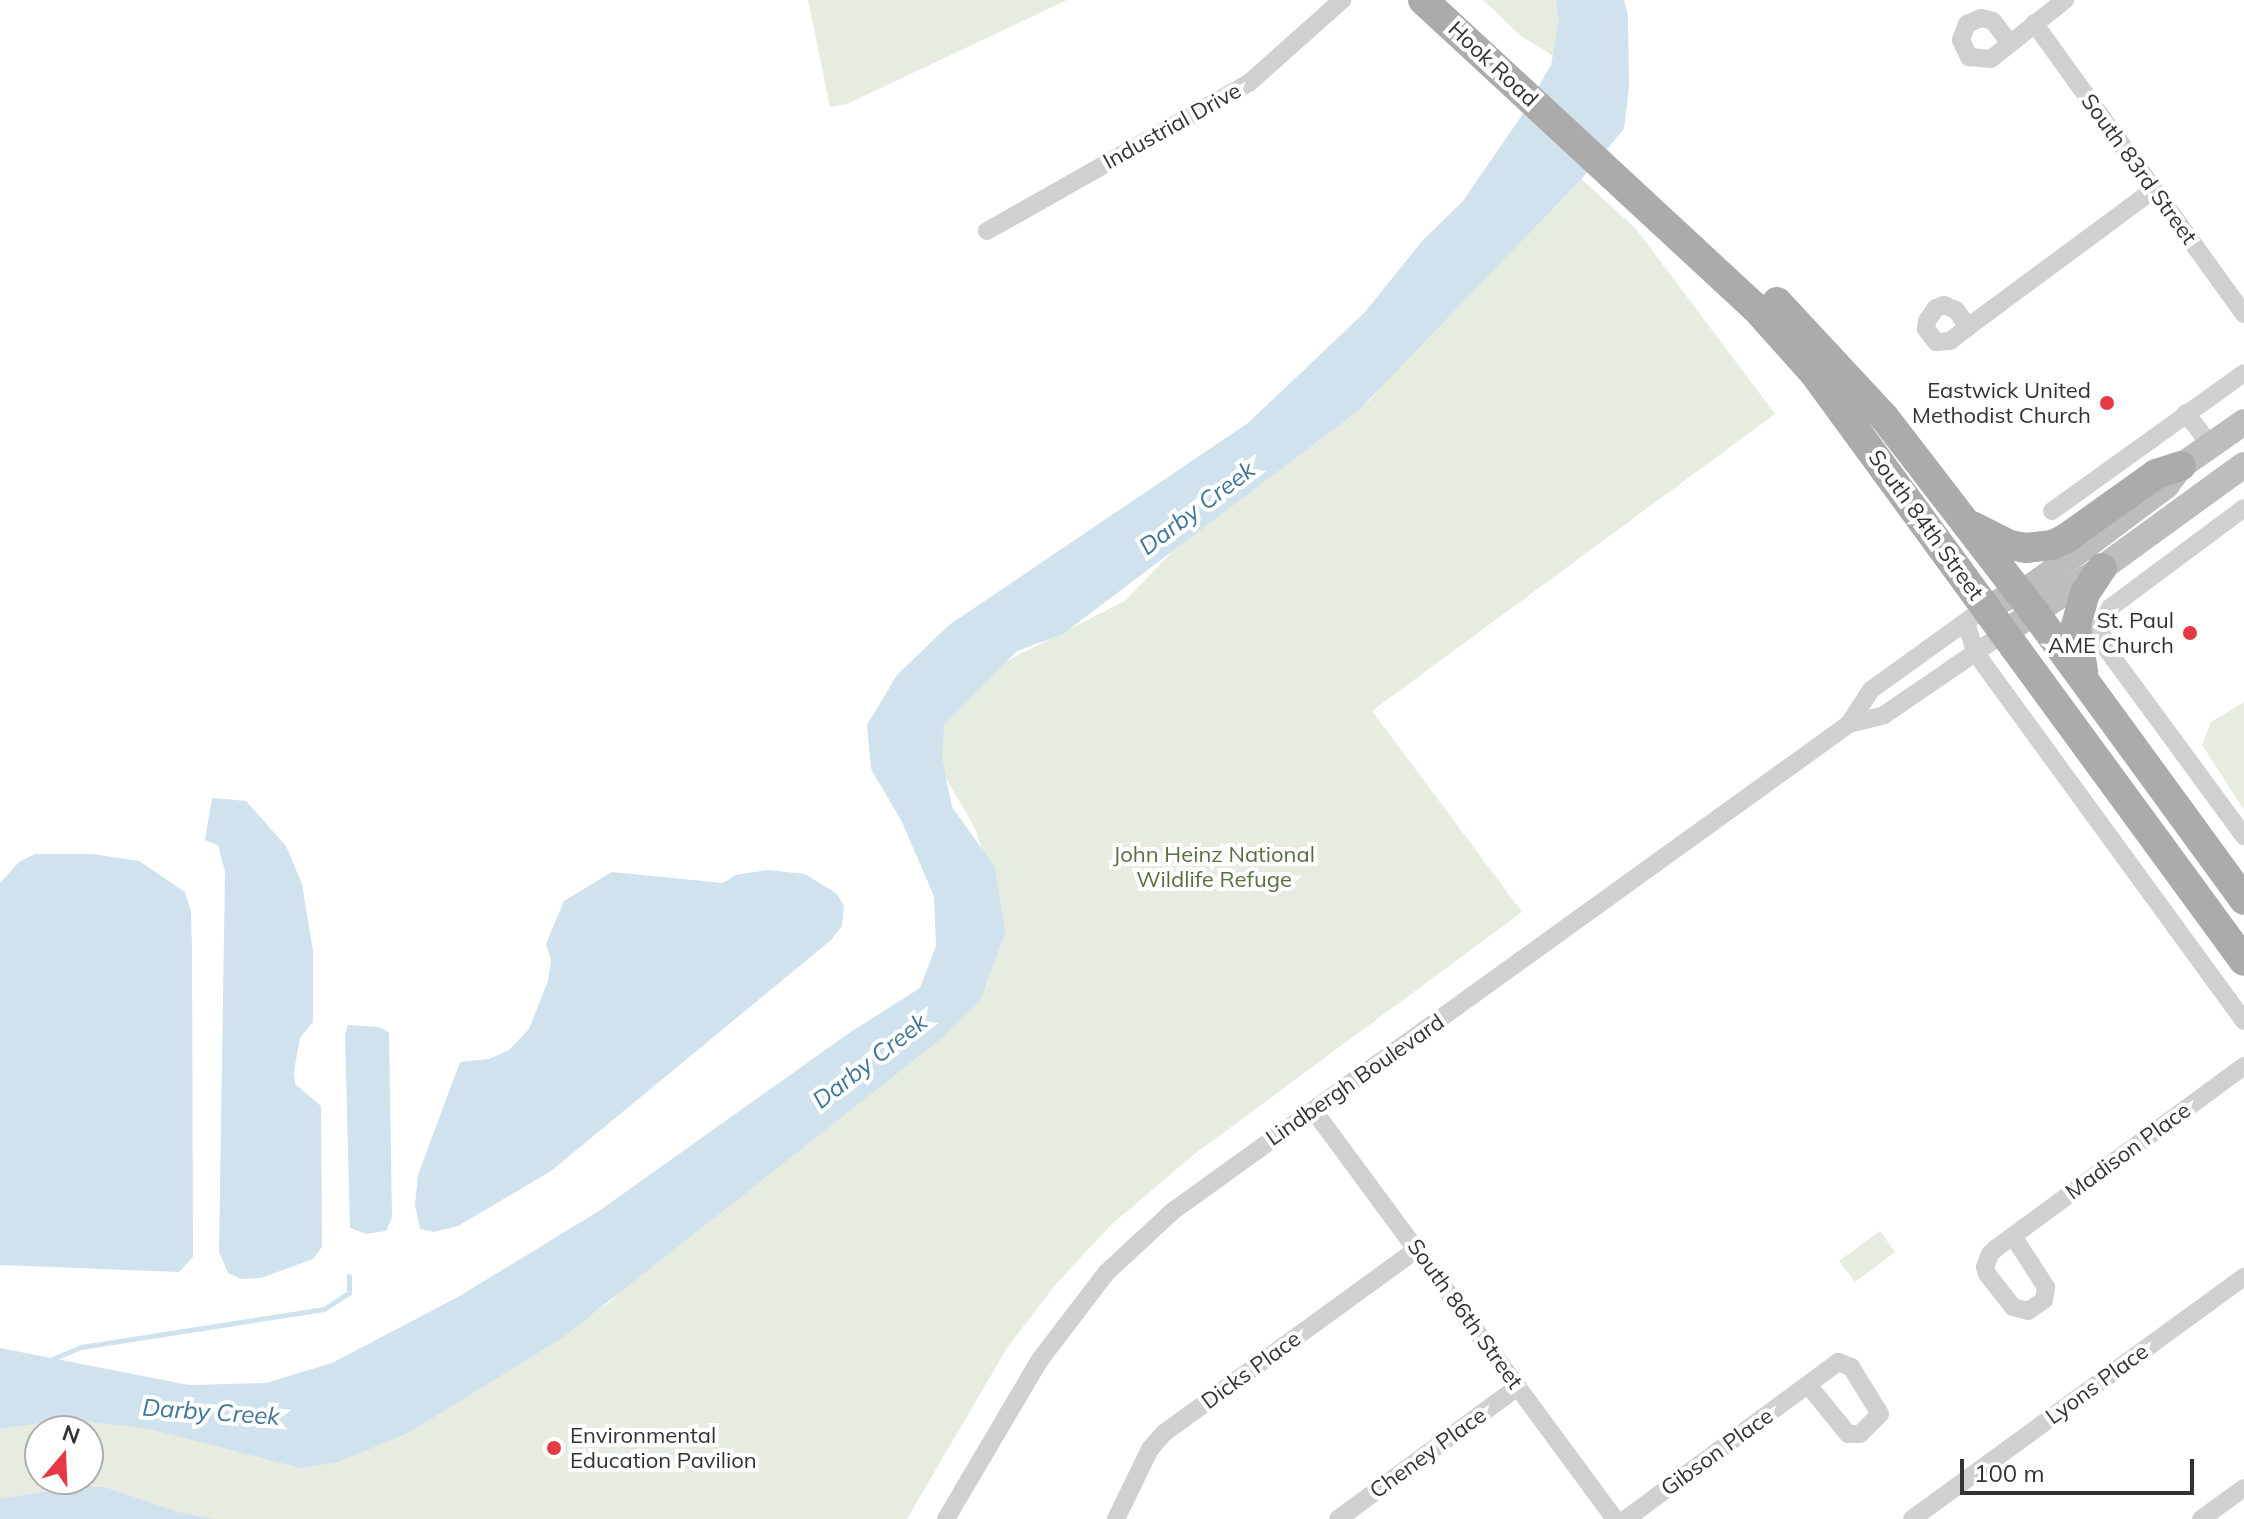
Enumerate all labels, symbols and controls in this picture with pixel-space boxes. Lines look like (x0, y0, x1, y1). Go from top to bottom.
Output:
street label: Hook Road (1443, 16, 1543, 112)
street label: Industrial Drive (1098, 77, 1246, 175)
street label: South 83rd Street (2076, 89, 2202, 249)
place label: Eastwick United Methodist Church (1912, 377, 2091, 428)
marker: Eastwick United Methodist Church (2098, 394, 2116, 412)
street label: South 84th Street (1863, 445, 1989, 605)
water label: Darby Creek (1133, 455, 1261, 561)
place label: St. Paul AME Church (2048, 607, 2174, 658)
marker: St. Paul AME Church (2181, 624, 2199, 642)
park label: John Heinz National Wildlife Refuge (1113, 841, 1315, 892)
water label: Darby Creek (807, 1007, 933, 1115)
street label: Lindbergh Boulevard (1261, 1009, 1449, 1151)
street label: Madison Place (2060, 1097, 2196, 1205)
street label: South 86th Street (1402, 1234, 1528, 1394)
street label: Dicks Place (1196, 1325, 1306, 1415)
street label: Lyons Place (2041, 1338, 2153, 1430)
water label: Darby Creek (141, 1393, 281, 1431)
street label: Cheney Place (1365, 1402, 1491, 1504)
street label: Gibson Place (1656, 1403, 1778, 1501)
north arrow (24, 1415, 104, 1495)
text: N (59, 1418, 84, 1450)
place label: Environmental Education Pavilion (570, 1422, 757, 1474)
marker: Environmental Education Pavilion (545, 1439, 563, 1457)
scale bar (1964, 1443, 2198, 1493)
text: 100 m (1974, 1458, 2045, 1488)

